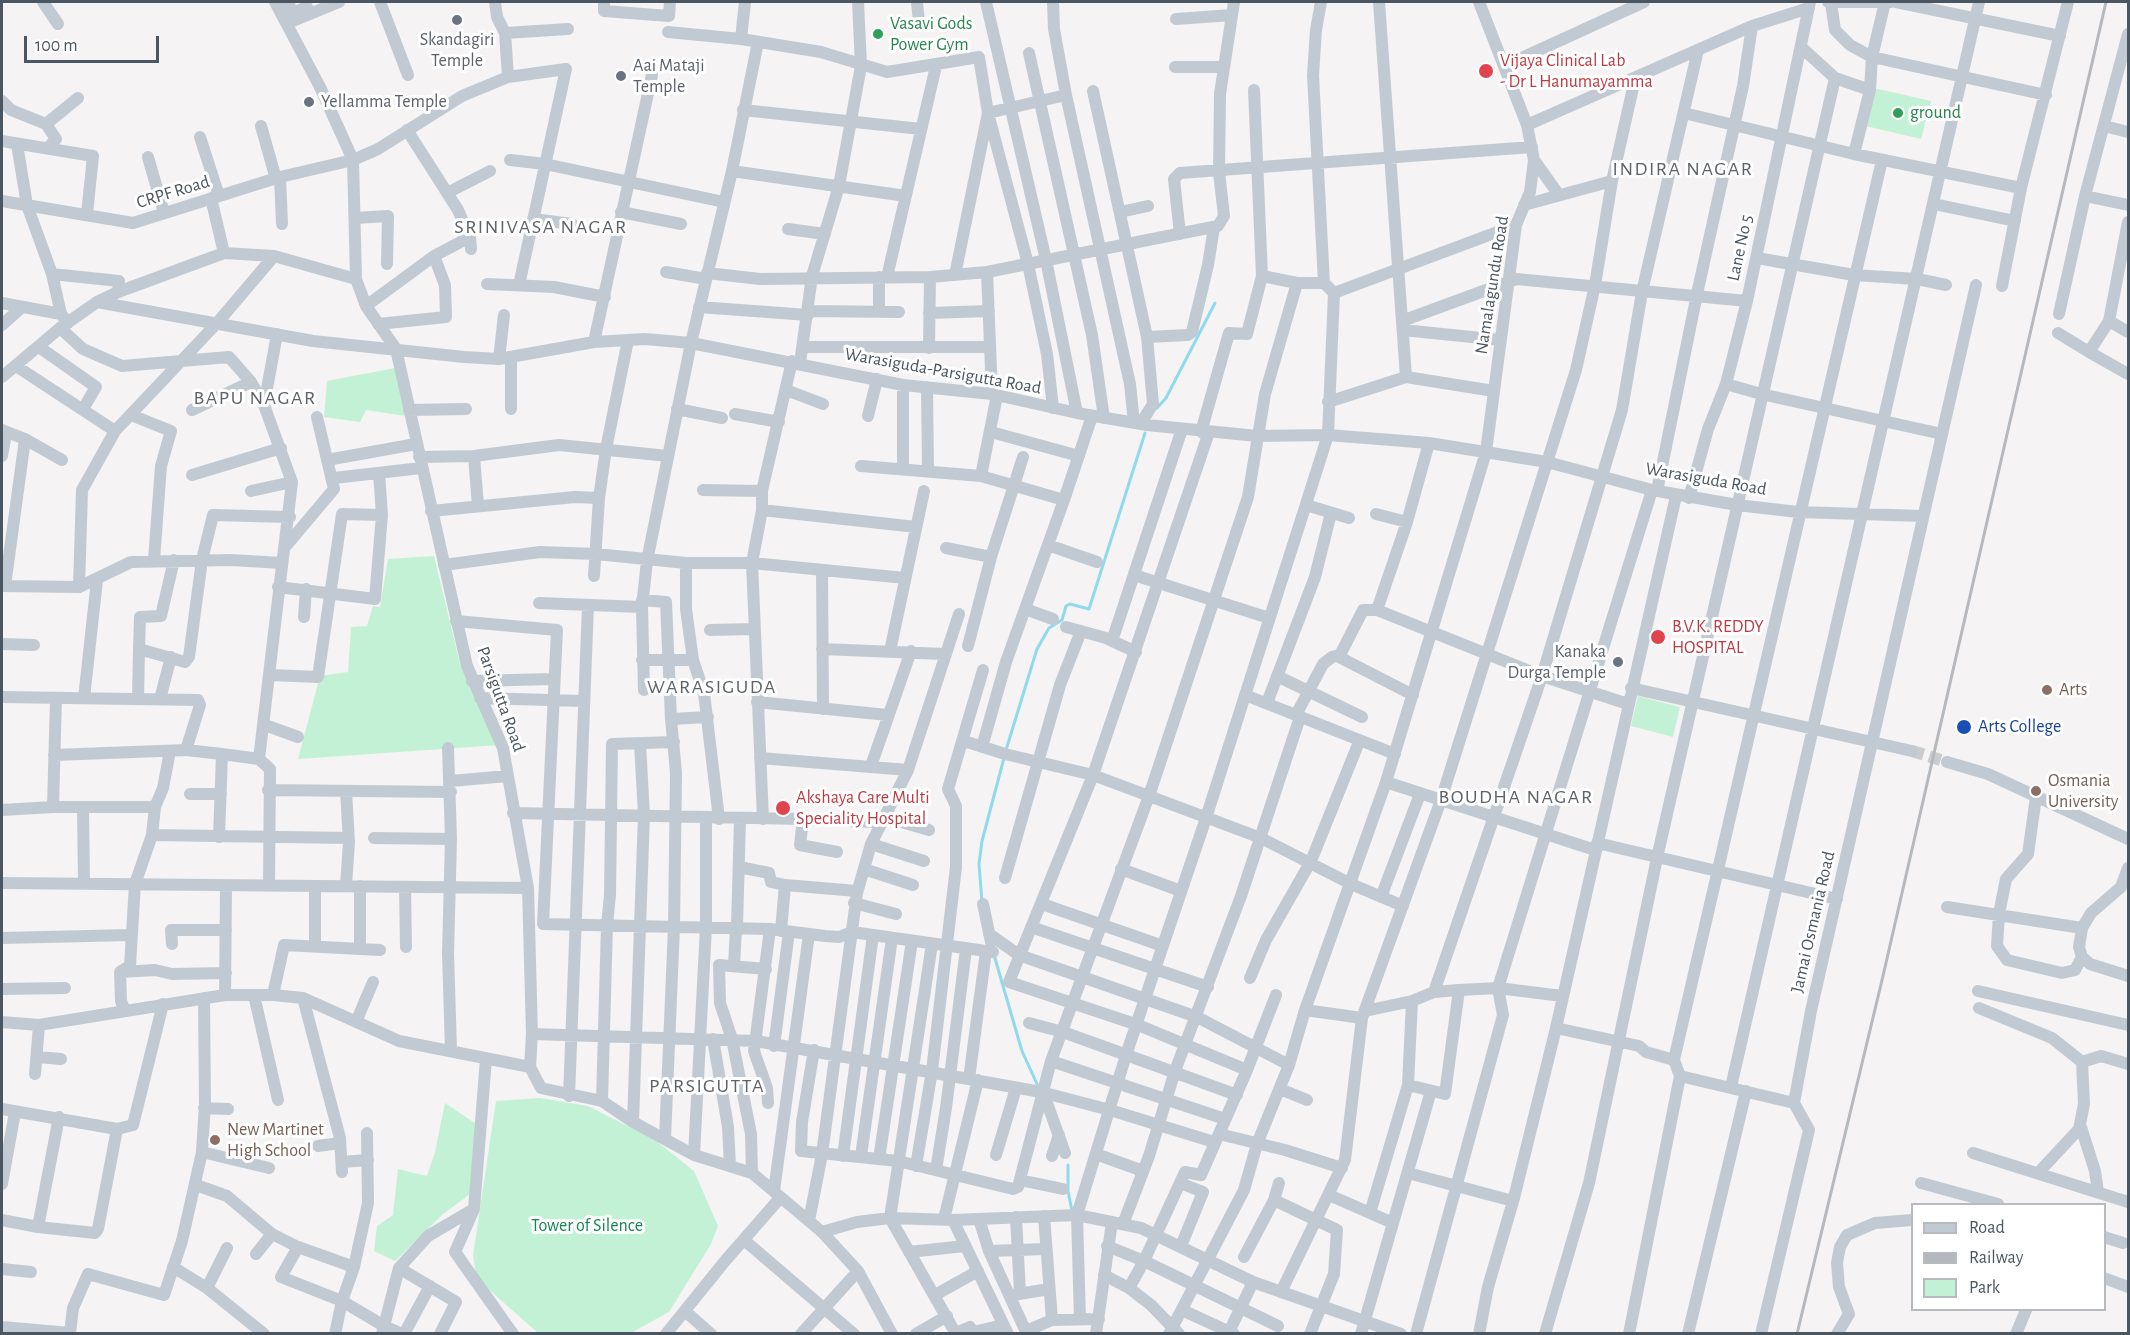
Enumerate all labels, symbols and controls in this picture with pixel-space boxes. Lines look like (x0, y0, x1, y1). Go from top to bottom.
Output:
marker: Skandagiri Temple (450, 13, 464, 27)
place label: Vasavi Gods Power Gym (890, 13, 972, 56)
scale bar (27, 24, 162, 62)
marker: Vasavi Gods Power Gym (871, 27, 885, 41)
place label: Skandagiri Temple (420, 29, 494, 72)
text: 100 m (35, 37, 78, 55)
place label: Vijaya Clinical Lab - Dr L Hanumayamma (1500, 50, 1653, 92)
place label: Aai Mataji Temple (633, 55, 705, 98)
marker: Vijaya Clinical Lab - Dr L Hanumayamma (1477, 62, 1495, 80)
marker: Aai Mataji Temple (614, 69, 628, 83)
place label: Yellamma Temple (321, 91, 447, 113)
marker: Yellamma Temple (302, 95, 316, 109)
place label: ground (1910, 102, 1961, 124)
marker: ground (1891, 106, 1905, 120)
district label: INDIRA NAGAR (1613, 157, 1753, 181)
street label: CRPF Road (134, 171, 212, 213)
street label: Lane No 5 (1722, 213, 1758, 283)
street label: Namalagundu Road (1470, 214, 1514, 356)
district label: SRINIVASA NAGAR (454, 215, 628, 239)
street label: Warasiguda-Parsigutta Road (843, 343, 1043, 399)
district label: BAPU NAGAR (193, 386, 317, 410)
street label: Warasiguda Road (1644, 458, 1768, 500)
place label: B.V.K. REDDY HOSPITAL (1672, 616, 1764, 658)
marker: B.V.K. REDDY HOSPITAL (1649, 628, 1667, 646)
place label: Kanaka Durga Temple (1508, 641, 1606, 684)
street label: Parsigutta Road (472, 643, 530, 755)
marker: Kanaka Durga Temple (1611, 655, 1625, 669)
district label: WARASIGUDA (647, 675, 777, 699)
place label: Arts (2059, 679, 2087, 701)
marker: Arts (2040, 683, 2054, 697)
place label: Arts College (1978, 716, 2061, 738)
marker: Arts College (1955, 718, 1973, 736)
place label: Osmania University (2048, 770, 2118, 812)
marker: Osmania University (2029, 784, 2043, 798)
district label: BOUDHA NAGAR (1438, 785, 1594, 809)
place label: Akshaya Care Multi Speciality Hospital (796, 787, 930, 830)
marker: Akshaya Care Multi Speciality Hospital (774, 799, 792, 817)
street label: Jamai Osmania Road (1786, 849, 1840, 995)
district label: PARSIGUTTA (649, 1074, 765, 1098)
place label: New Martinet High School (227, 1119, 324, 1162)
marker: New Martinet High School (208, 1133, 222, 1147)
legend (1911, 1203, 2106, 1311)
park label: Tower of Silence (531, 1215, 643, 1237)
text: Road (1969, 1219, 2005, 1237)
text: Railway (1969, 1249, 2023, 1267)
text: Park (1969, 1279, 2000, 1297)

